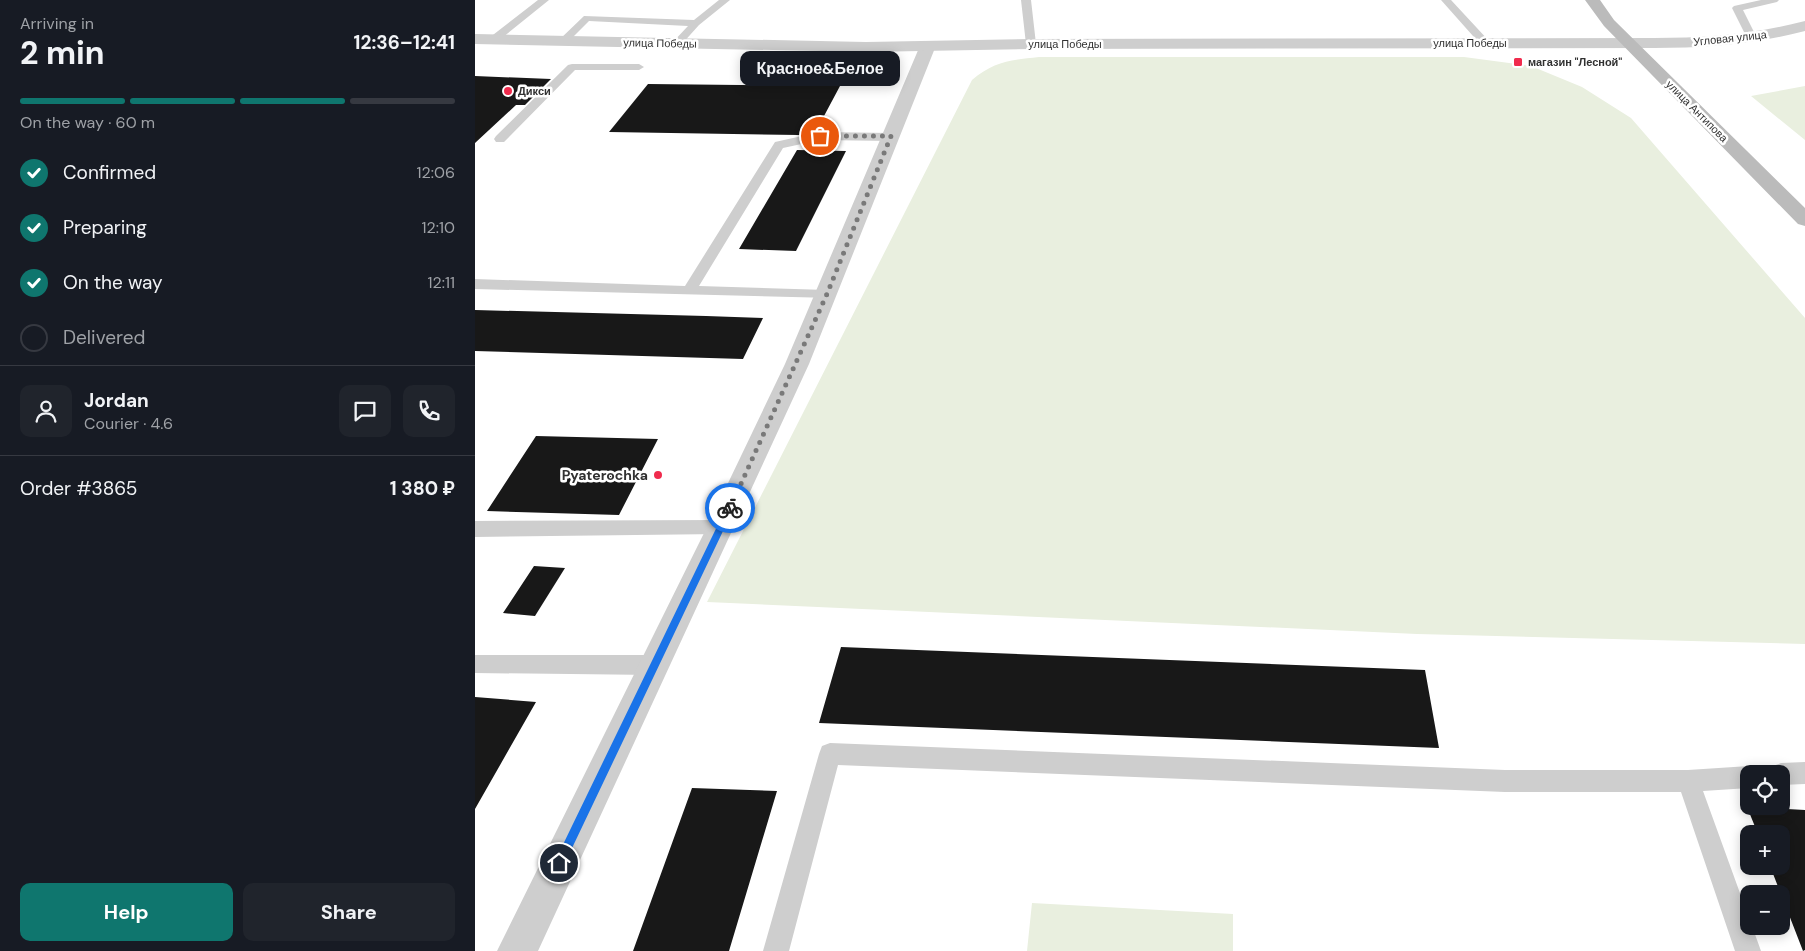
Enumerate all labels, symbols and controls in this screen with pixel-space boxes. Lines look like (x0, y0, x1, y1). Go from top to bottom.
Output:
text: Arriving in (20, 13, 94, 34)
street label: Угловая улица (1693, 27, 1768, 49)
text: 12:36–12:41 (354, 30, 455, 55)
text: 2 min (20, 32, 105, 74)
street label: улица Победы (623, 35, 697, 51)
street label: улица Победы (1433, 36, 1507, 50)
street label: улица Победы (1028, 37, 1102, 51)
callout: Красное&Белое (740, 51, 900, 86)
place label: магазин "Лесной" (1528, 55, 1622, 69)
marker: магазин "Лесной" (1512, 56, 1524, 68)
text: Красное&Белое (756, 58, 884, 79)
street label: улица Антипова (1663, 77, 1731, 145)
place label: Дикси (518, 84, 551, 98)
marker: Дикси (502, 85, 514, 97)
text: On the way · 60 m (20, 112, 155, 133)
pin (799, 115, 841, 157)
icon: bag (806, 122, 834, 150)
icon: check (20, 159, 48, 187)
text: Confirmed (63, 160, 156, 185)
text: 12:06 (417, 162, 455, 183)
icon: check (20, 214, 48, 242)
text: Preparing (63, 215, 147, 240)
text: 12:10 (422, 217, 455, 238)
icon: check (20, 269, 48, 297)
text: On the way (63, 270, 163, 295)
text: 12:11 (428, 272, 455, 293)
text: Delivered (63, 325, 145, 350)
button: person (20, 385, 72, 437)
button: chat (339, 385, 391, 437)
button: phone (403, 385, 455, 437)
text: Jordan (84, 388, 149, 413)
text: Courier · 4.6 (84, 413, 173, 434)
place label: Pyaterochka (562, 466, 648, 484)
marker: Pyaterochka (652, 469, 664, 481)
text: Order #3865 (20, 476, 137, 501)
text: 1 380 ₽ (390, 476, 455, 501)
courier (705, 483, 755, 533)
icon: bike (716, 494, 744, 522)
map controls (1740, 765, 1790, 935)
button: locate (1740, 765, 1790, 815)
button: + (1740, 825, 1790, 875)
pin (538, 842, 580, 884)
icon: home (545, 849, 573, 877)
button: Help (20, 883, 233, 941)
button: Share (243, 883, 455, 941)
button: − (1740, 885, 1790, 935)

